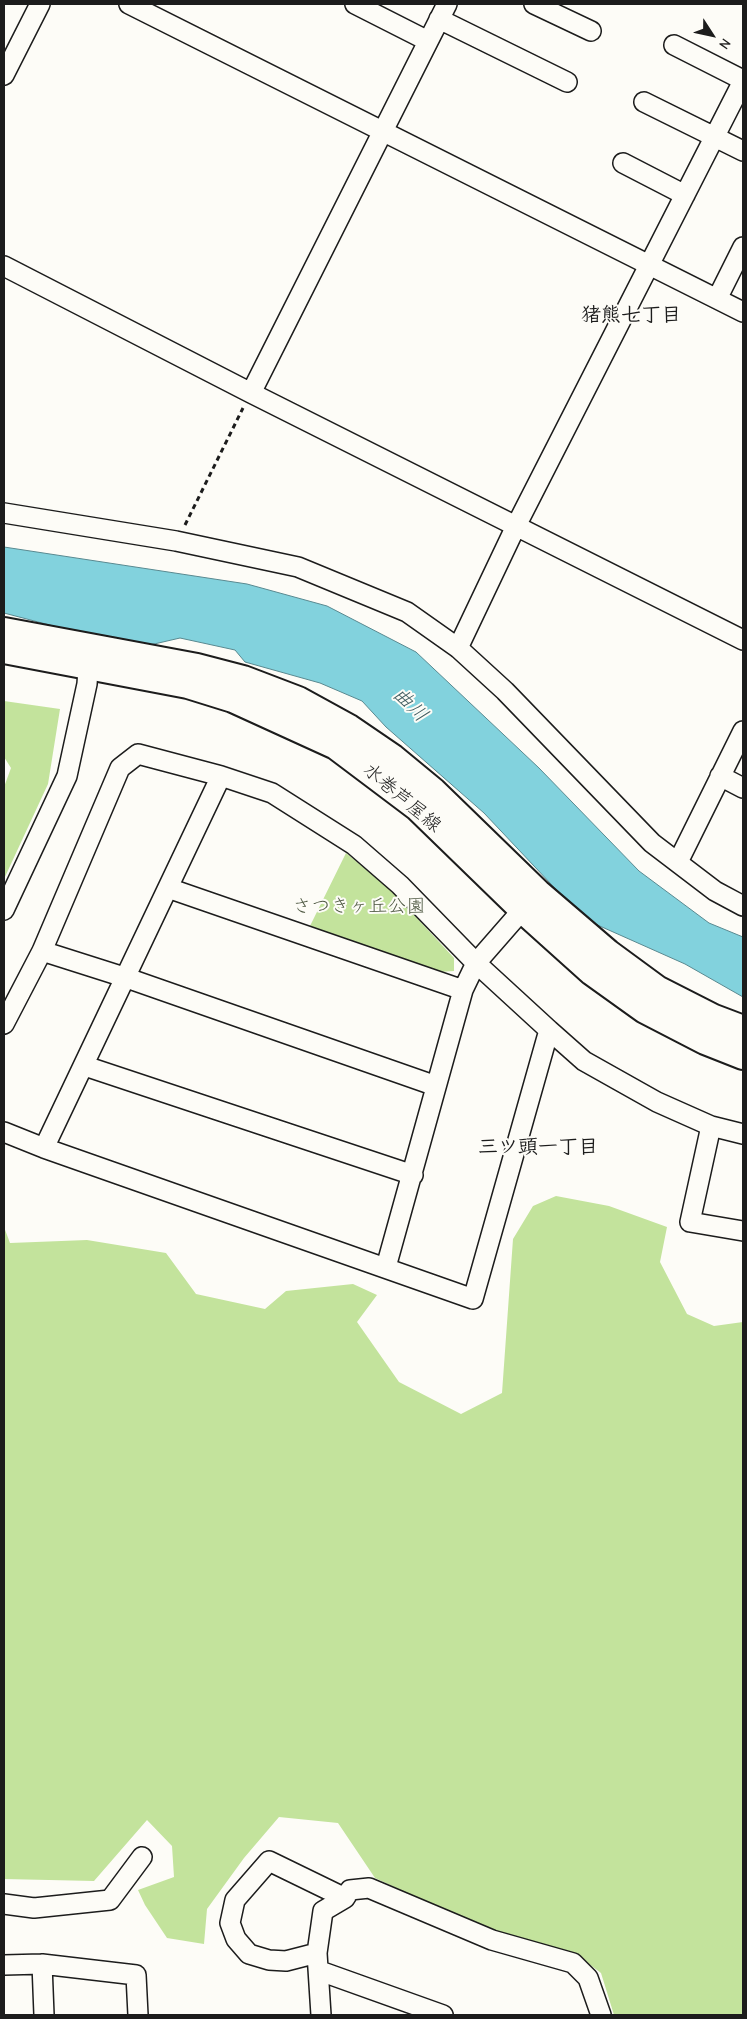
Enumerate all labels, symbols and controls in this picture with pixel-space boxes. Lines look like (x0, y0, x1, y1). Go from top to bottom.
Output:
north arrow (687, 10, 737, 60)
text: N (715, 35, 734, 53)
district label: 猪熊七丁目 (581, 303, 681, 327)
water label: 曲川 (387, 682, 433, 728)
street label: 水巻芦屋線 (358, 759, 446, 837)
park label: さつきヶ丘公園 (293, 896, 425, 918)
district label: 三ツ頭一丁目 (478, 1135, 598, 1159)

